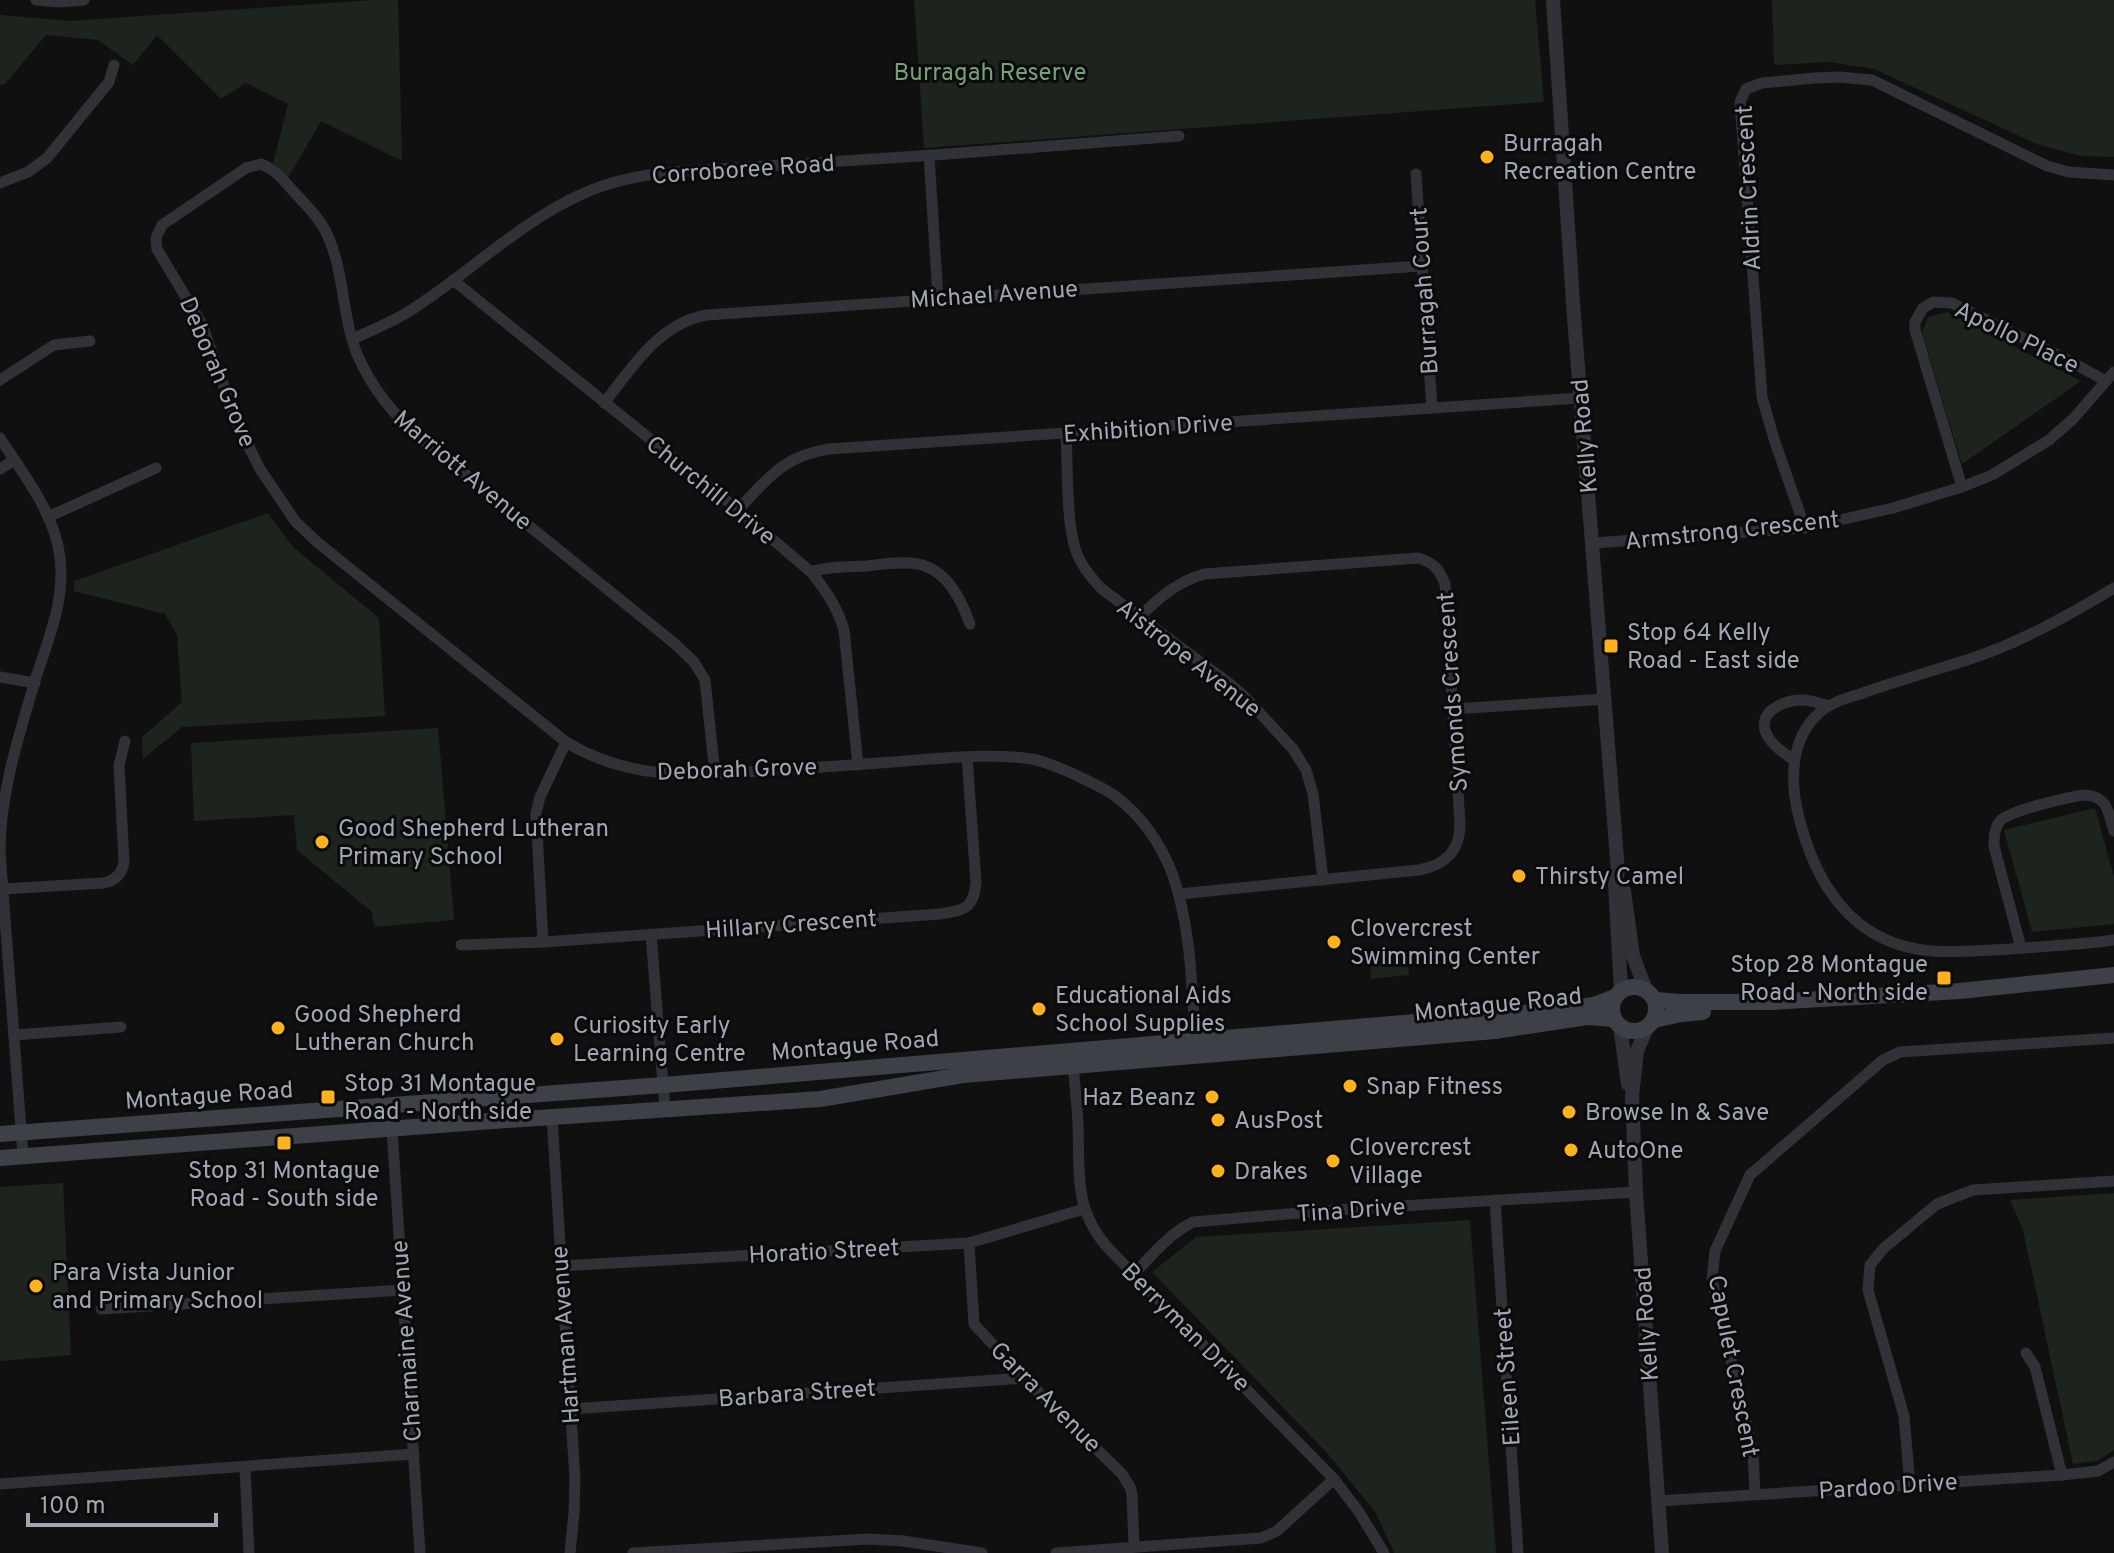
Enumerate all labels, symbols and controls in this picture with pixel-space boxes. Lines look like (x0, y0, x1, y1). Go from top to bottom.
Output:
park label: Burragah Reserve (894, 59, 1086, 89)
street label: Aldrin Crescent (1731, 104, 1769, 272)
place label: Burragah Recreation Centre (1503, 130, 1696, 188)
marker: Burragah Recreation Centre (1478, 148, 1496, 166)
street label: Corroboree Road (651, 150, 836, 192)
street label: Burragah Court (1405, 206, 1447, 375)
street label: Michael Avenue (909, 275, 1079, 317)
street label: Deborah Grove (171, 293, 261, 452)
street label: Apollo Place (1949, 296, 2083, 382)
street label: Kelly Road (1566, 377, 1606, 494)
street label: Marriott Avenue (386, 405, 537, 538)
street label: Exhibition Drive (1062, 409, 1234, 451)
street label: Churchill Drive (639, 430, 781, 553)
street label: Armstrong Crescent (1623, 506, 1841, 558)
street label: Symonds Crescent (1432, 591, 1476, 793)
street label: Aistrope Avenue (1109, 594, 1266, 725)
place label: Stop 64 Kelly Road - East side (1627, 619, 1800, 677)
marker: Stop 64 Kelly Road - East side (1602, 637, 1620, 655)
street label: Deborah Grove (656, 753, 818, 789)
place label: Good Shepherd Lutheran Primary School (338, 815, 609, 873)
marker: Good Shepherd Lutheran Primary School (313, 833, 331, 851)
place label: Thirsty Camel (1535, 863, 1684, 893)
marker: Thirsty Camel (1510, 867, 1528, 885)
street label: Hillary Crescent (704, 905, 878, 947)
place label: Clovercrest Swimming Center (1350, 915, 1540, 973)
marker: Clovercrest Swimming Center (1325, 933, 1343, 951)
place label: Stop 28 Montague Road - North side (1730, 951, 1928, 1009)
marker: Stop 28 Montague Road - North side (1935, 969, 1953, 987)
place label: Educational Aids School Supplies (1055, 982, 1232, 1040)
street label: Montague Road (1413, 982, 1584, 1030)
marker: Educational Aids School Supplies (1030, 1000, 1048, 1018)
place label: Good Shepherd Lutheran Church (294, 1001, 474, 1059)
place label: Curiosity Early Learning Centre (573, 1012, 746, 1070)
marker: Good Shepherd Lutheran Church (269, 1019, 287, 1037)
street label: Montague Road (770, 1025, 940, 1069)
marker: Curiosity Early Learning Centre (548, 1030, 566, 1048)
place label: Stop 31 Montague Road - North side (344, 1070, 536, 1128)
place label: Snap Fitness (1366, 1073, 1503, 1103)
street label: Montague Road (124, 1076, 294, 1118)
marker: Snap Fitness (1341, 1077, 1359, 1095)
place label: Haz Beanz (1082, 1084, 1196, 1114)
marker: Stop 31 Montague Road - North side (319, 1088, 337, 1106)
marker: Haz Beanz (1203, 1088, 1221, 1106)
place label: Browse In & Save (1585, 1099, 1769, 1129)
marker: Browse In & Save (1560, 1103, 1578, 1121)
place label: AusPost (1234, 1107, 1323, 1137)
marker: AusPost (1209, 1111, 1227, 1129)
marker: Stop 31 Montague Road - South side (275, 1134, 293, 1152)
place label: Clovercrest Village (1349, 1134, 1472, 1192)
place label: AutoOne (1587, 1137, 1683, 1167)
marker: AutoOne (1562, 1141, 1580, 1159)
marker: Clovercrest Village (1324, 1152, 1342, 1170)
place label: Stop 31 Montague Road - South side (188, 1157, 380, 1215)
place label: Drakes (1234, 1158, 1308, 1188)
marker: Drakes (1209, 1162, 1227, 1180)
street label: Tina Drive (1296, 1193, 1406, 1231)
street label: Horatio Street (748, 1234, 900, 1272)
street label: Charmaine Avenue (386, 1239, 430, 1443)
street label: Hartman Avenue (546, 1245, 588, 1425)
street label: Berryman Drive (1114, 1258, 1255, 1399)
place label: Para Vista Junior and Primary School (52, 1259, 263, 1317)
street label: Kelly Road (1629, 1266, 1667, 1382)
street label: Capulet Crescent (1700, 1273, 1764, 1460)
marker: Para Vista Junior and Primary School (27, 1277, 45, 1295)
street label: Eileen Street (1489, 1307, 1529, 1447)
street label: Garra Avenue (983, 1337, 1106, 1460)
street label: Barbara Street (717, 1375, 877, 1415)
street label: Pardoo Drive (1818, 1468, 1959, 1508)
scale bar (28, 1477, 216, 1527)
text: 100 m (40, 1492, 106, 1522)

